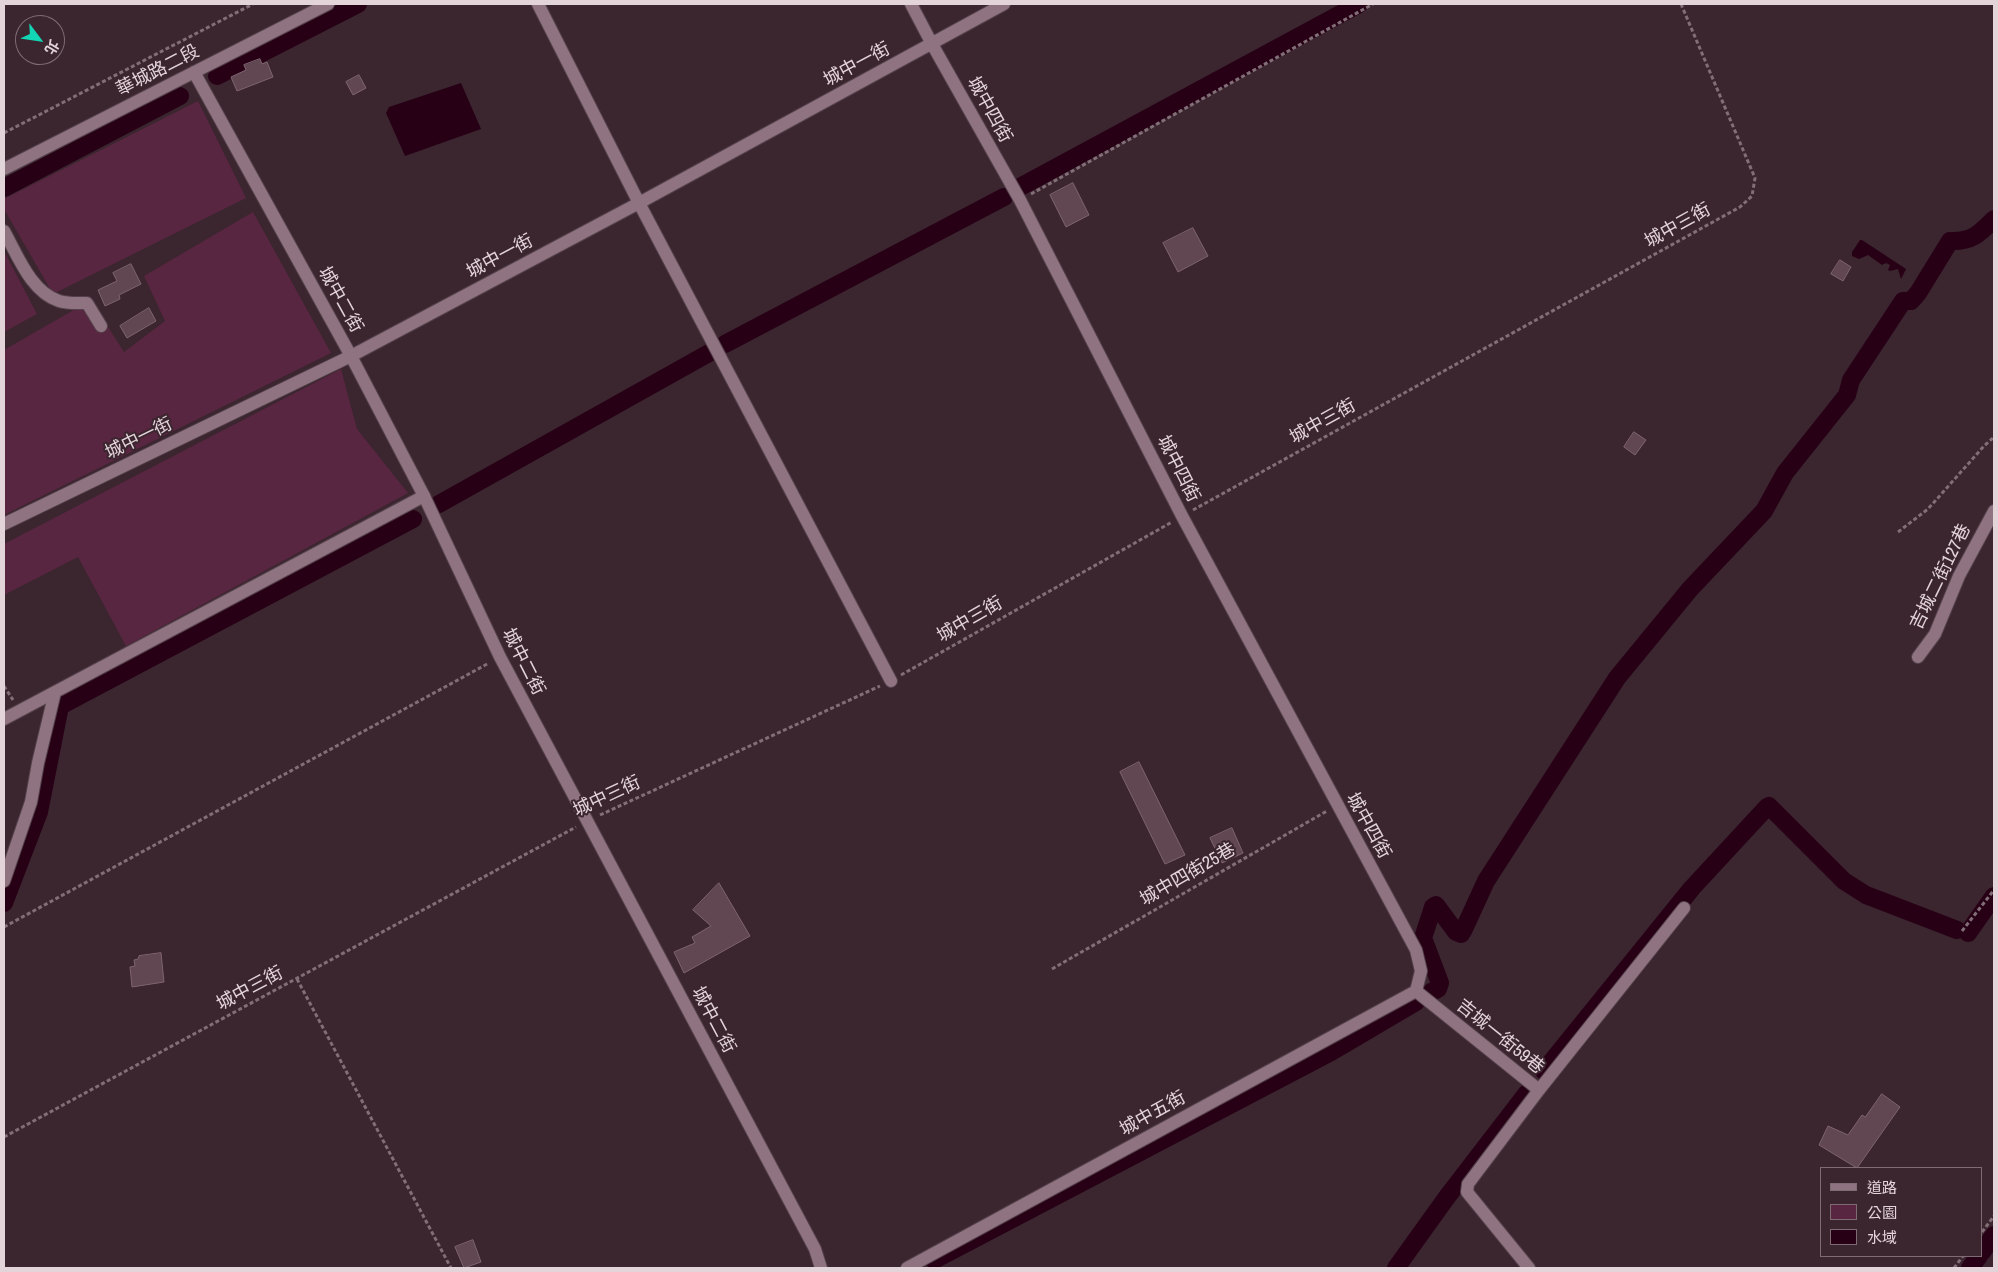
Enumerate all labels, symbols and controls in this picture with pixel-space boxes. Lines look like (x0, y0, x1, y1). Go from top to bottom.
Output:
north arrow (15, 15, 65, 65)
text: 北 (41, 37, 63, 58)
street label: 城中一街 (820, 39, 894, 91)
street label: 華城路二段 (113, 41, 203, 101)
street label: 城中四街 (962, 73, 1016, 147)
street label: 城中三街 (1641, 199, 1715, 253)
street label: 城中一街 (463, 231, 537, 283)
street label: 城中二街 (313, 263, 367, 337)
street label: 城中三街 (1286, 395, 1360, 449)
street label: 城中一街 (102, 414, 176, 464)
street label: 城中四街 (1152, 432, 1204, 506)
street label: 吉城二街127巷 (1906, 521, 1976, 633)
street label: 城中三街 (933, 593, 1007, 647)
street label: 城中二街 (497, 625, 549, 699)
street label: 城中三街 (570, 772, 644, 822)
street label: 城中四街 (1341, 789, 1395, 863)
street label: 城中四街25巷 (1137, 839, 1239, 911)
street label: 城中三街 (213, 963, 287, 1015)
street label: 城中二街 (687, 983, 739, 1057)
street label: 吉城一街59巷 (1452, 995, 1548, 1079)
street label: 城中五街 (1116, 1087, 1190, 1141)
legend (1820, 1167, 1983, 1257)
text: 道路 (1867, 1177, 1897, 1198)
text: 公園 (1867, 1202, 1897, 1223)
text: 水域 (1867, 1227, 1897, 1248)

